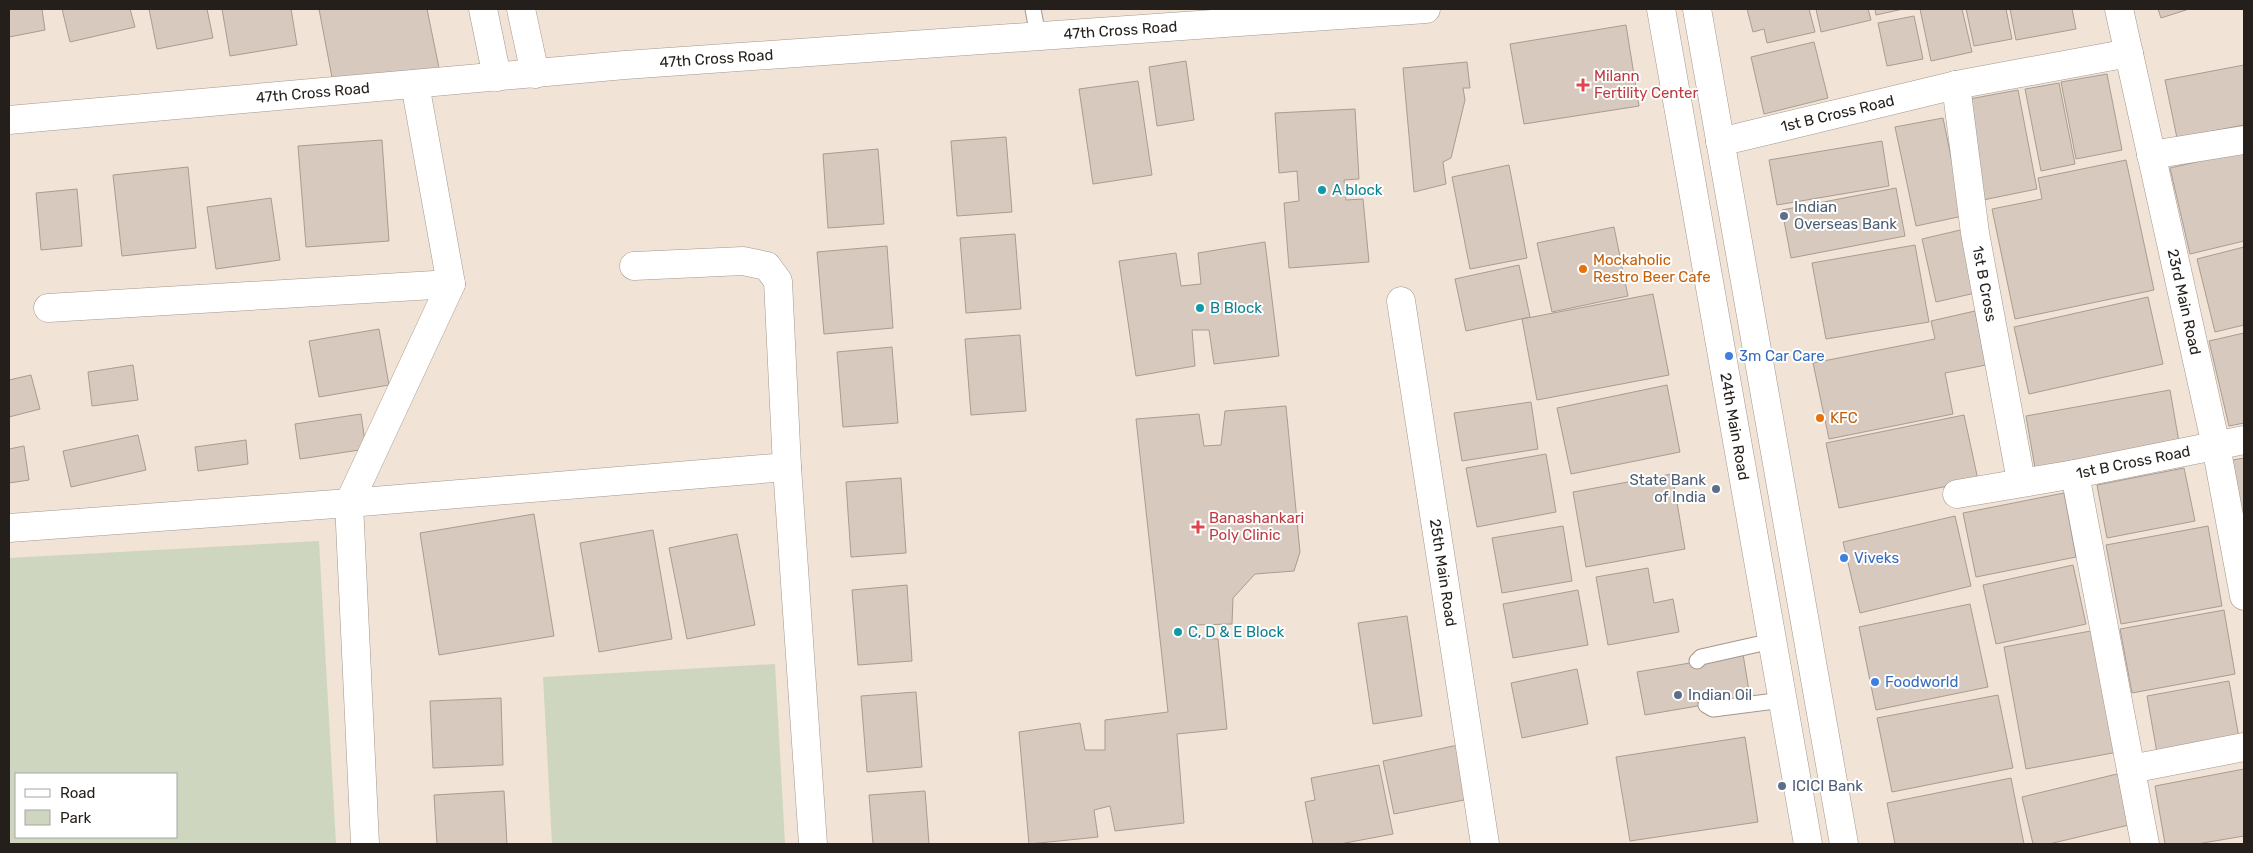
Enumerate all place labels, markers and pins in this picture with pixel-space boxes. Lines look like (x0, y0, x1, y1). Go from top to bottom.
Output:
place label: Milann Fertility Center (1594, 67, 1699, 102)
marker: Milann Fertility Center (1576, 78, 1590, 92)
place label: A block (1332, 181, 1383, 199)
marker: A block (1316, 184, 1328, 196)
place label: Indian Overseas Bank (1794, 198, 1897, 233)
marker: Indian Overseas Bank (1778, 210, 1790, 222)
place label: Mockaholic Restro Beer Cafe (1593, 251, 1711, 286)
marker: Mockaholic Restro Beer Cafe (1577, 263, 1589, 275)
place label: B Block (1210, 299, 1262, 317)
marker: B Block (1194, 302, 1206, 314)
place label: 3m Car Care (1739, 347, 1825, 365)
marker: 3m Car Care (1723, 350, 1735, 362)
place label: KFC (1830, 409, 1858, 427)
marker: KFC (1814, 412, 1826, 424)
place label: State Bank of India (1630, 471, 1706, 506)
marker: State Bank of India (1710, 483, 1722, 495)
place label: Banashankari Poly Clinic (1209, 509, 1304, 544)
marker: Banashankari Poly Clinic (1191, 520, 1205, 534)
place label: Viveks (1854, 549, 1899, 567)
marker: Viveks (1838, 552, 1850, 564)
place label: C, D & E Block (1188, 623, 1285, 641)
marker: C, D & E Block (1172, 626, 1184, 638)
place label: Foodworld (1885, 673, 1958, 691)
marker: Foodworld (1869, 676, 1881, 688)
place label: Indian Oil (1688, 686, 1752, 704)
marker: Indian Oil (1672, 689, 1684, 701)
place label: ICICI Bank (1792, 777, 1863, 795)
marker: ICICI Bank (1776, 780, 1788, 792)

